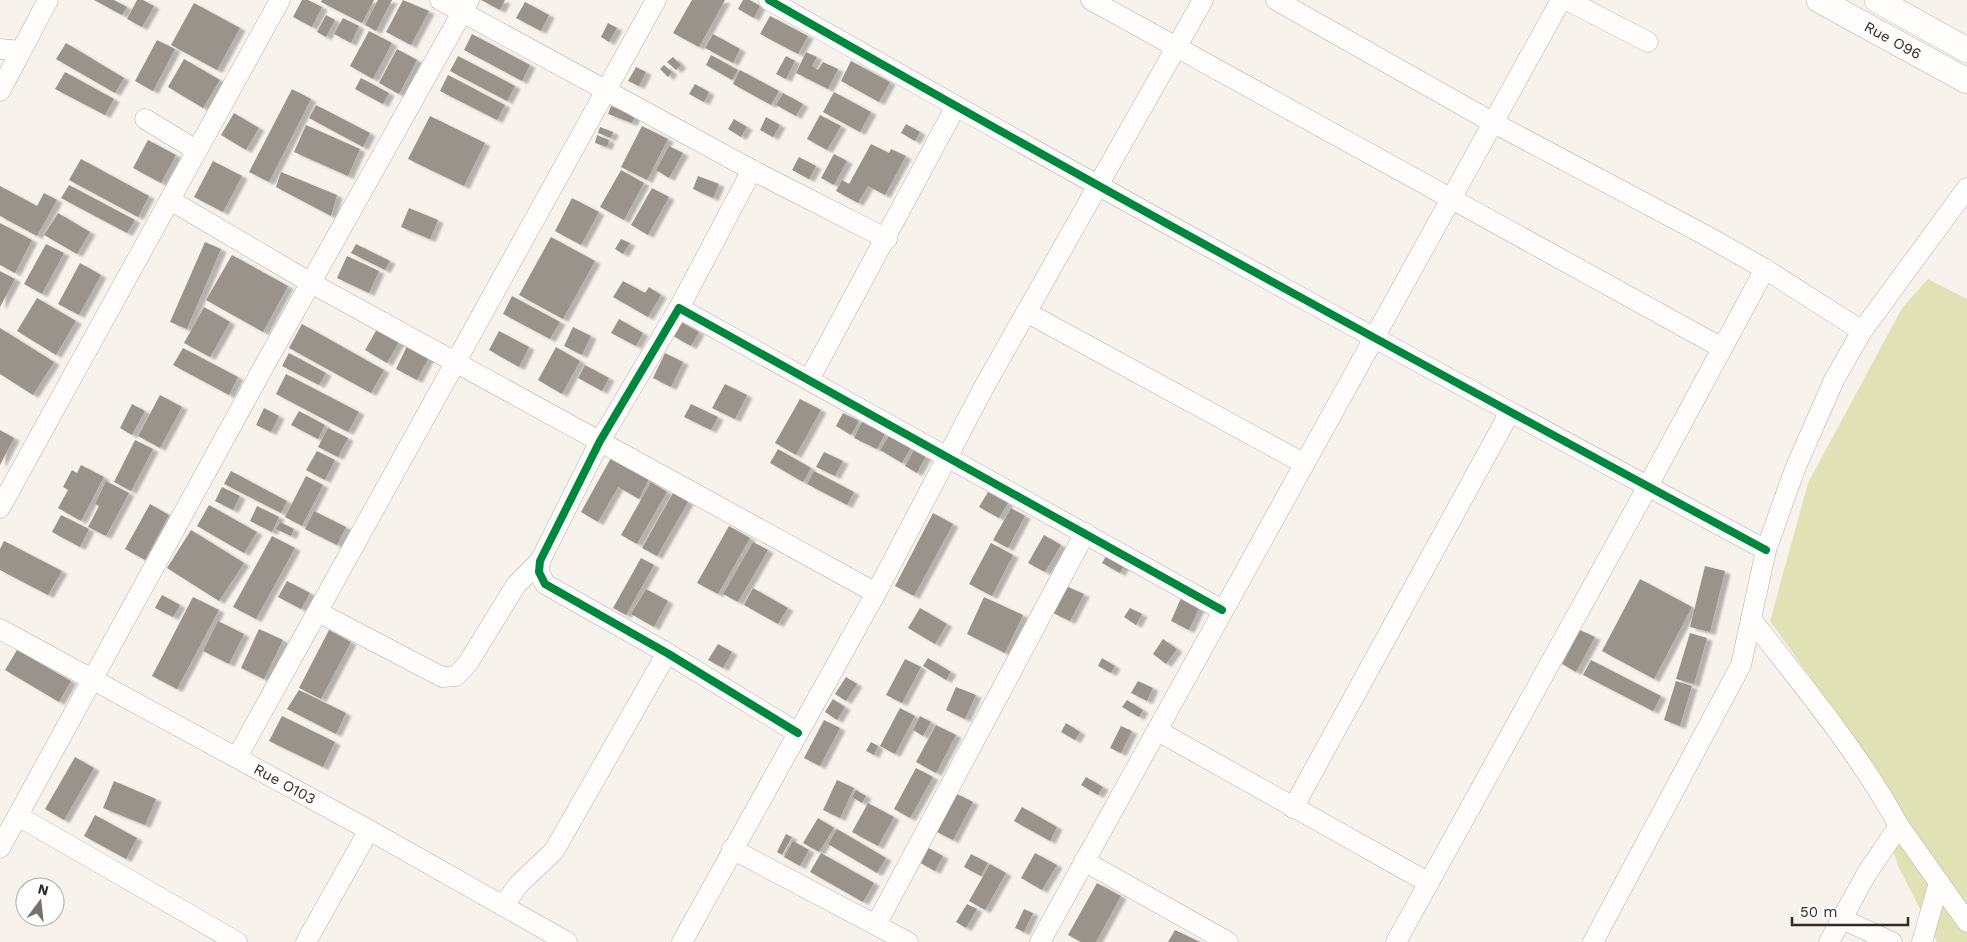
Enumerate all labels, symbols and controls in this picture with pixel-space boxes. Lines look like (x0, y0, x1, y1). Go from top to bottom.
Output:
street label: Rue O96 (1861, 17, 1924, 63)
street label: Rue O103 (250, 760, 319, 808)
north arrow (15, 877, 65, 927)
text: N (36, 880, 50, 899)
scale bar (1792, 894, 1908, 926)
text: 50 m (1800, 903, 1837, 921)

